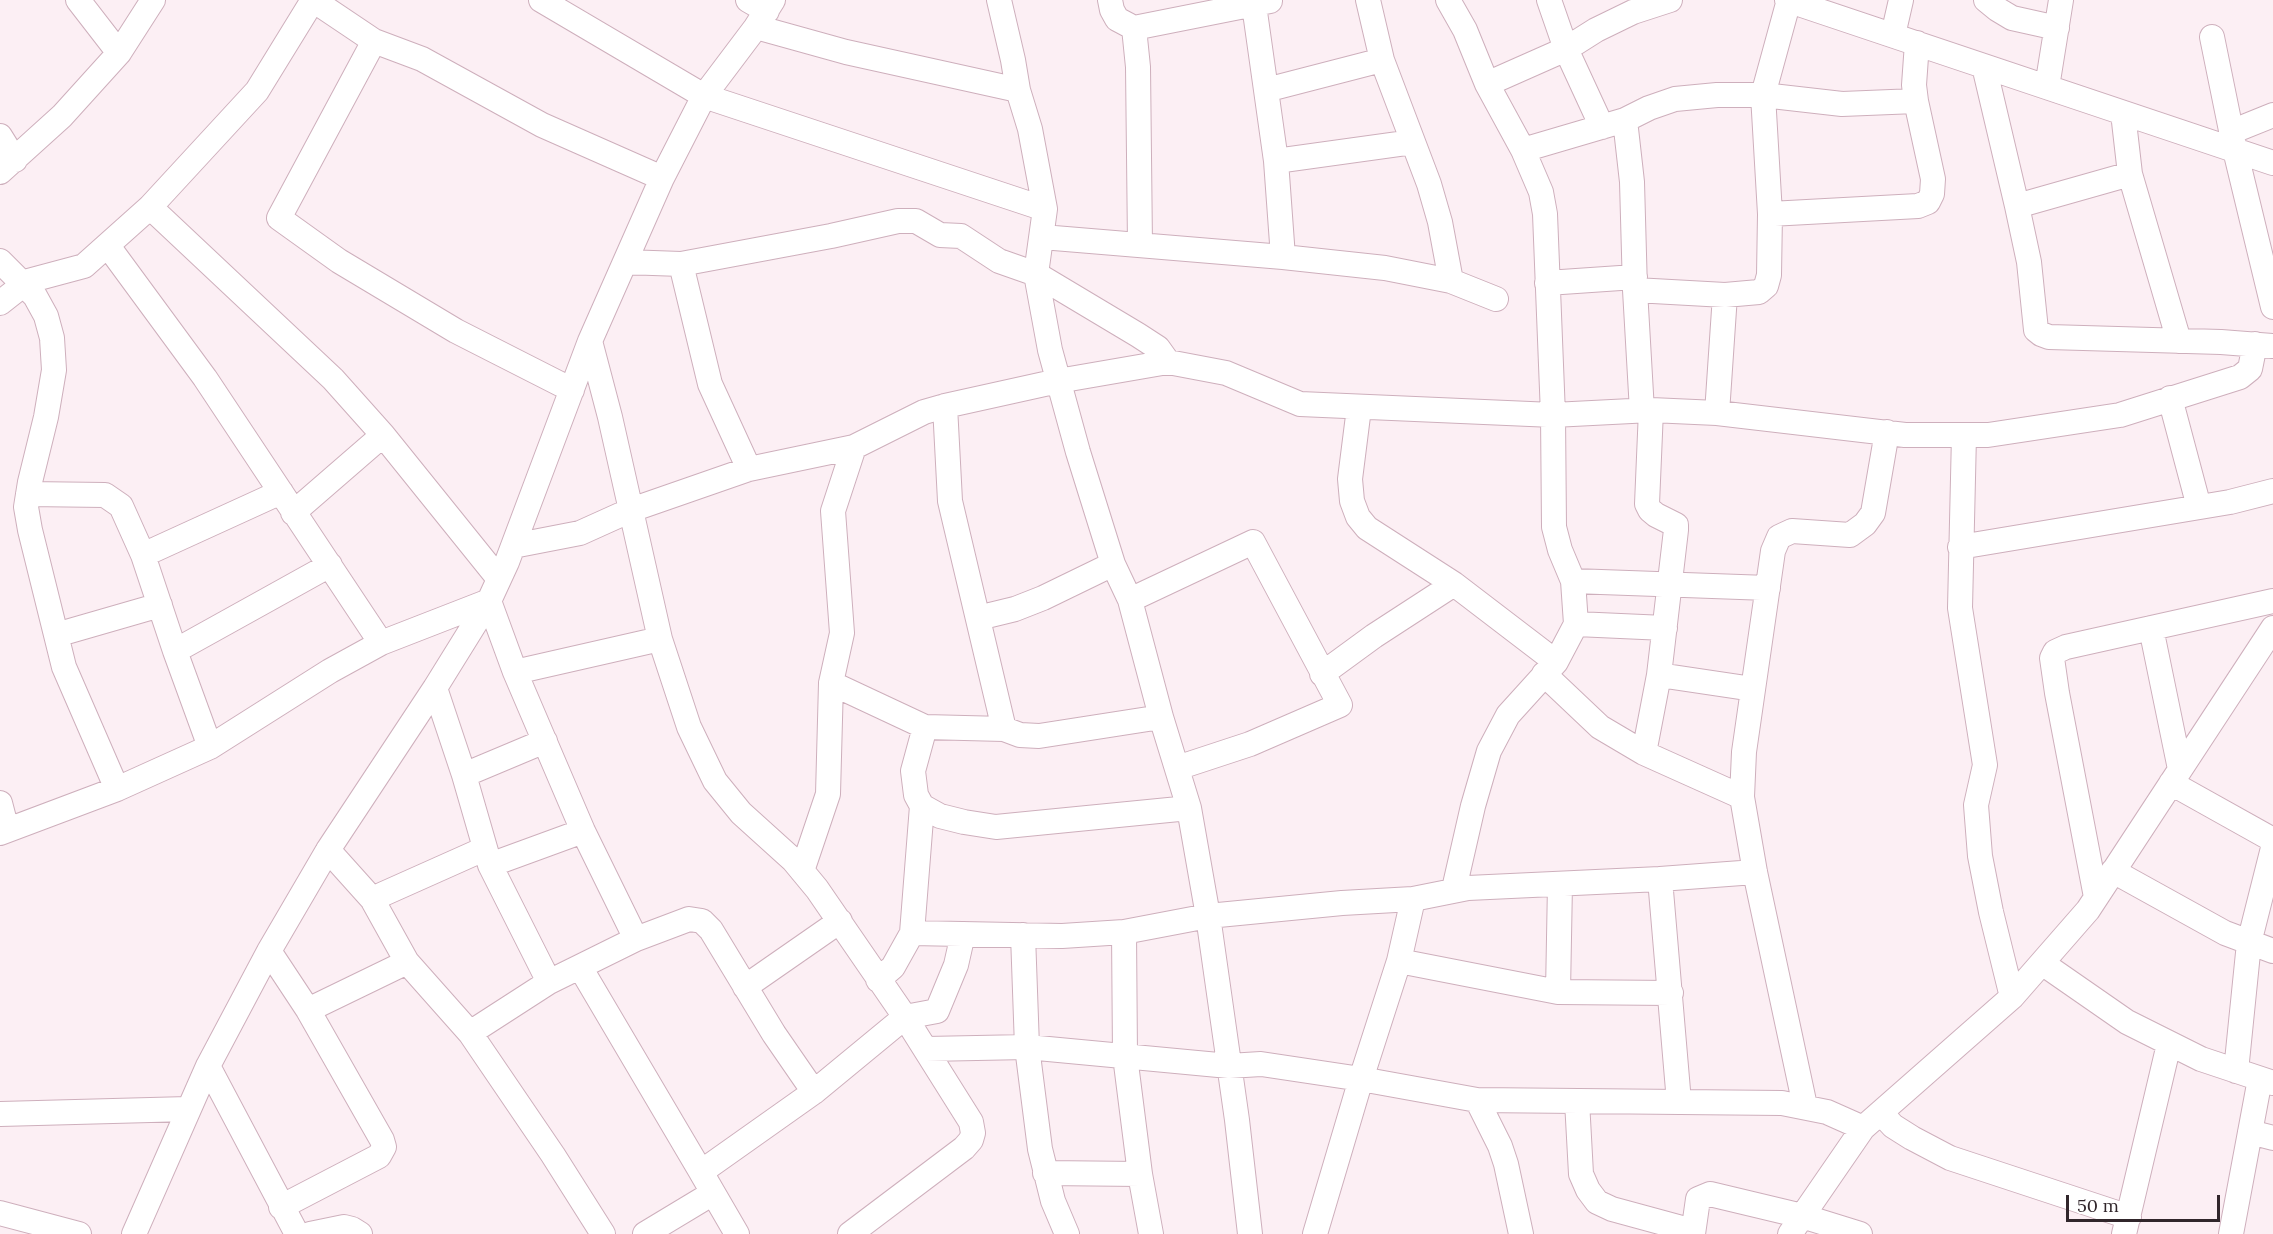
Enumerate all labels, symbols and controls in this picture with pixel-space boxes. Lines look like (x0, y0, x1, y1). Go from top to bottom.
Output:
scale bar (2069, 1183, 2224, 1221)
text: 50 m (2077, 1194, 2119, 1217)

